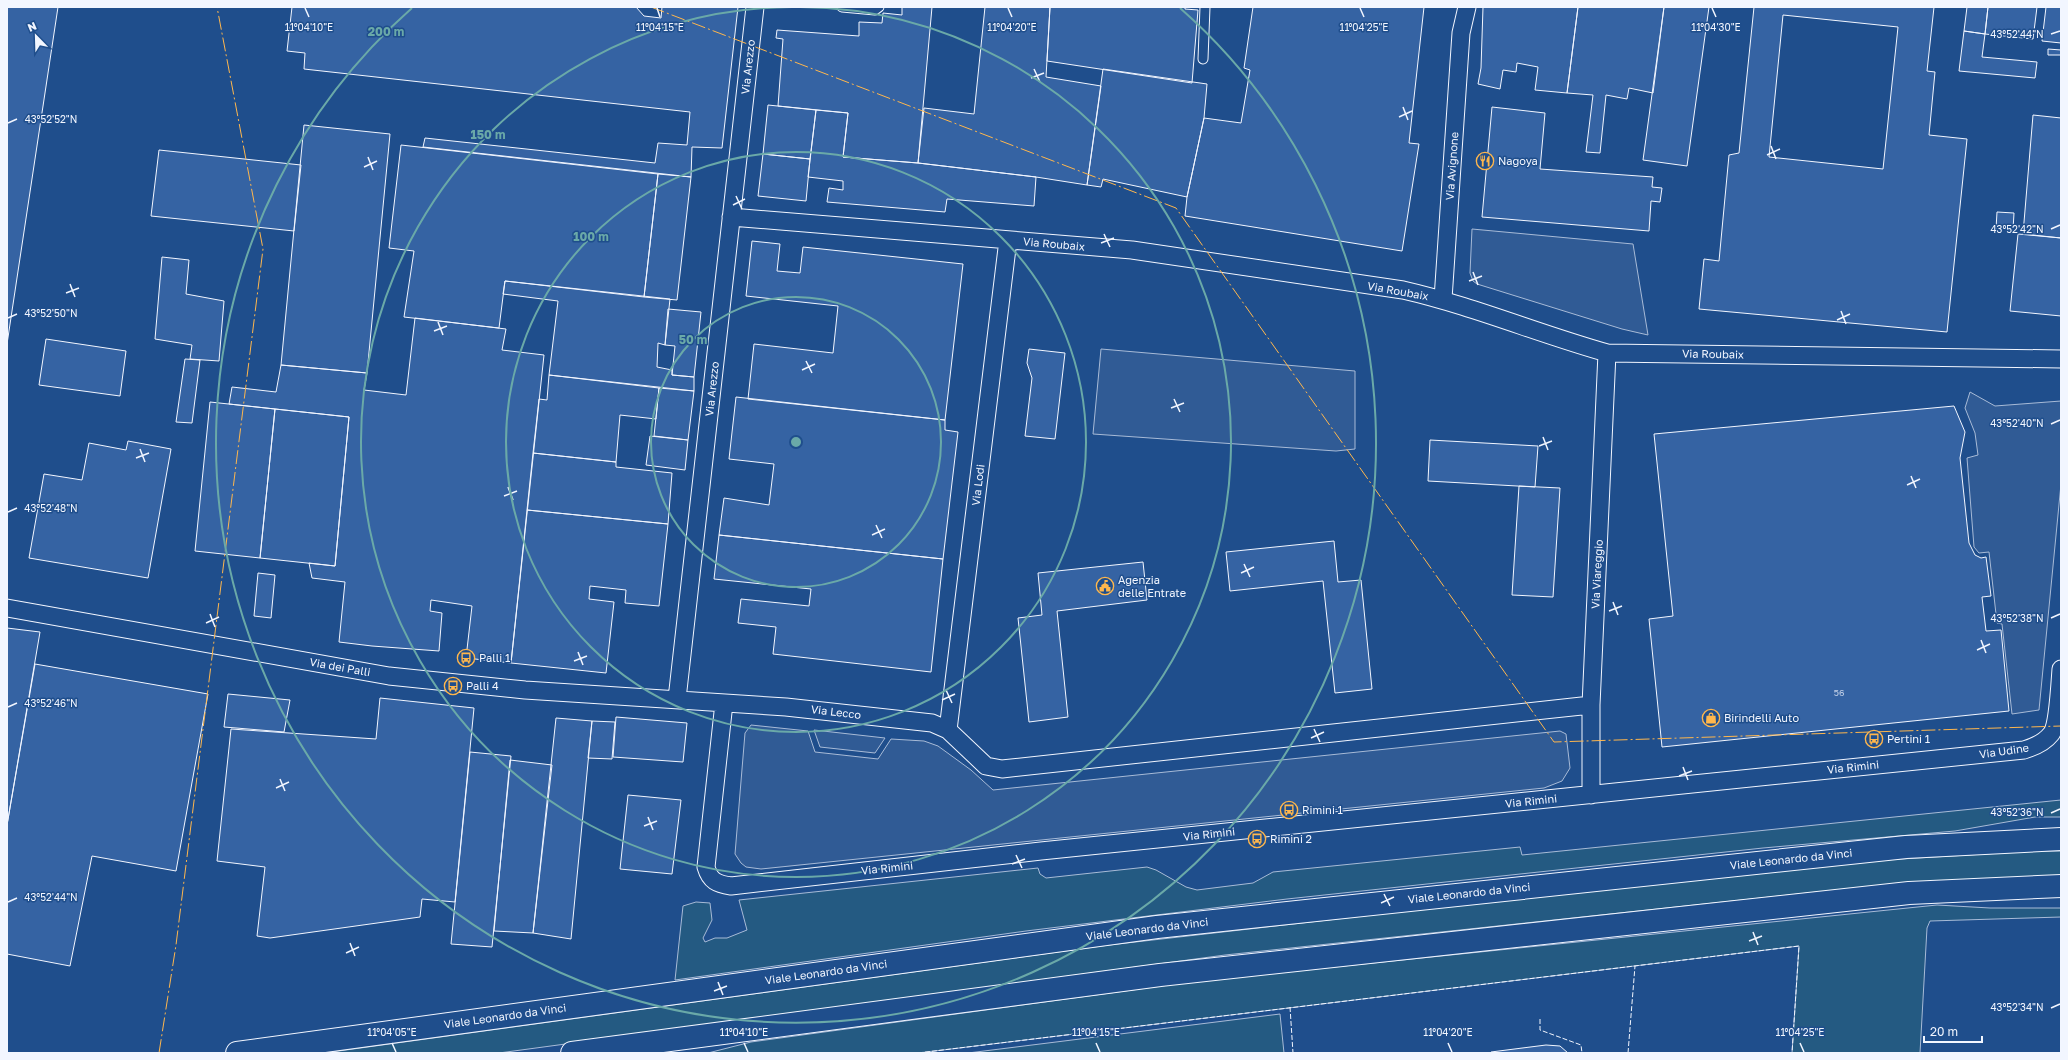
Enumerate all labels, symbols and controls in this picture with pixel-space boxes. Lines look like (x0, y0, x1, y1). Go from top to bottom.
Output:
north arrow (16, 16, 56, 56)
text: N (26, 19, 38, 34)
text: 11°04'10"E (285, 21, 333, 33)
text: 11°04'15"E (636, 21, 684, 33)
text: 11°04'20"E (987, 21, 1037, 33)
text: 11°04'25"E (1340, 21, 1388, 33)
text: 11°04'30"E (1691, 21, 1741, 33)
text: 200 m (368, 24, 404, 39)
text: 43°52'44"N (1990, 28, 2044, 40)
street label: Via Arezzo (738, 38, 757, 95)
text: 43°52'52"N (25, 113, 77, 125)
text: 150 m (471, 127, 505, 142)
street label: Via Avignone (1443, 131, 1460, 201)
restaurant icon: Nagoya (1475, 151, 1495, 171)
place label: Nagoya (1498, 154, 1538, 167)
text: 43°52'42"N (1990, 223, 2044, 235)
text: 100 m (573, 229, 609, 244)
street label: Via Roubaix (1023, 234, 1085, 253)
street label: Via Roubaix (1366, 279, 1430, 302)
text: 43°52'50"N (24, 307, 78, 319)
text: 50 m (679, 332, 707, 347)
street label: Via Roubaix (1682, 346, 1744, 361)
street label: Via Arezzo (702, 360, 721, 417)
text: 43°52'40"N (1990, 417, 2044, 429)
centre of rings (789, 435, 803, 449)
street label: Via Lodi (969, 463, 987, 506)
text: 43°52'48"N (24, 502, 78, 514)
street label: Via Viareggio (1588, 539, 1605, 609)
place label: Agenzia delle Entrate (1118, 573, 1186, 599)
public building icon: Agenzia delle Entrate (1095, 576, 1115, 596)
text: 43°52'38"N (1990, 612, 2044, 624)
bus stop icon: Palli 1 (456, 648, 476, 668)
place label: Palli 1 (479, 651, 510, 664)
street label: Via dei Palli (309, 655, 372, 678)
bus stop icon: Palli 4 (443, 676, 463, 696)
place label: Palli 4 (466, 679, 499, 692)
house number: 56 (1834, 687, 1844, 698)
text: 43°52'46"N (24, 697, 78, 709)
street label: Via Lecco (810, 702, 862, 721)
shop icon: Birindelli Auto (1701, 708, 1721, 728)
place label: Birindelli Auto (1724, 711, 1799, 724)
bus stop icon: Pertini 1 (1864, 729, 1884, 749)
place label: Pertini 1 (1887, 732, 1930, 745)
street label: Via Udine (1978, 741, 2030, 760)
street label: Via Rimini (1826, 757, 1880, 776)
street label: Via Rimini (1504, 791, 1558, 810)
bus stop icon: Rimini 1 (1279, 800, 1299, 820)
place label: Rimini 1 (1302, 803, 1343, 816)
text: 43°52'36"N (1990, 806, 2044, 818)
street label: Via Rimini (1182, 824, 1236, 843)
bus stop icon: Rimini 2 (1247, 829, 1267, 849)
place label: Rimini 2 (1270, 832, 1312, 845)
street label: Viale Leonardo da Vinci (1729, 846, 1853, 871)
street label: Via Rimini (860, 858, 914, 877)
street label: Viale Leonardo da Vinci (1407, 880, 1531, 905)
text: 43°52'44"N (24, 891, 78, 903)
street label: Viale Leonardo da Vinci (1085, 915, 1209, 942)
street label: Viale Leonardo da Vinci (764, 956, 888, 987)
street label: Viale Leonardo da Vinci (443, 1000, 567, 1031)
text: 43°52'34"N (1990, 1001, 2044, 1013)
scale bar (1924, 1018, 1982, 1044)
text: 20 m (1930, 1024, 1958, 1039)
text: 11°04'05"E (367, 1026, 417, 1038)
text: 11°04'10"E (720, 1026, 768, 1038)
text: 11°04'15"E (1072, 1026, 1120, 1038)
text: 11°04'20"E (1423, 1026, 1473, 1038)
text: 11°04'25"E (1776, 1026, 1824, 1038)

